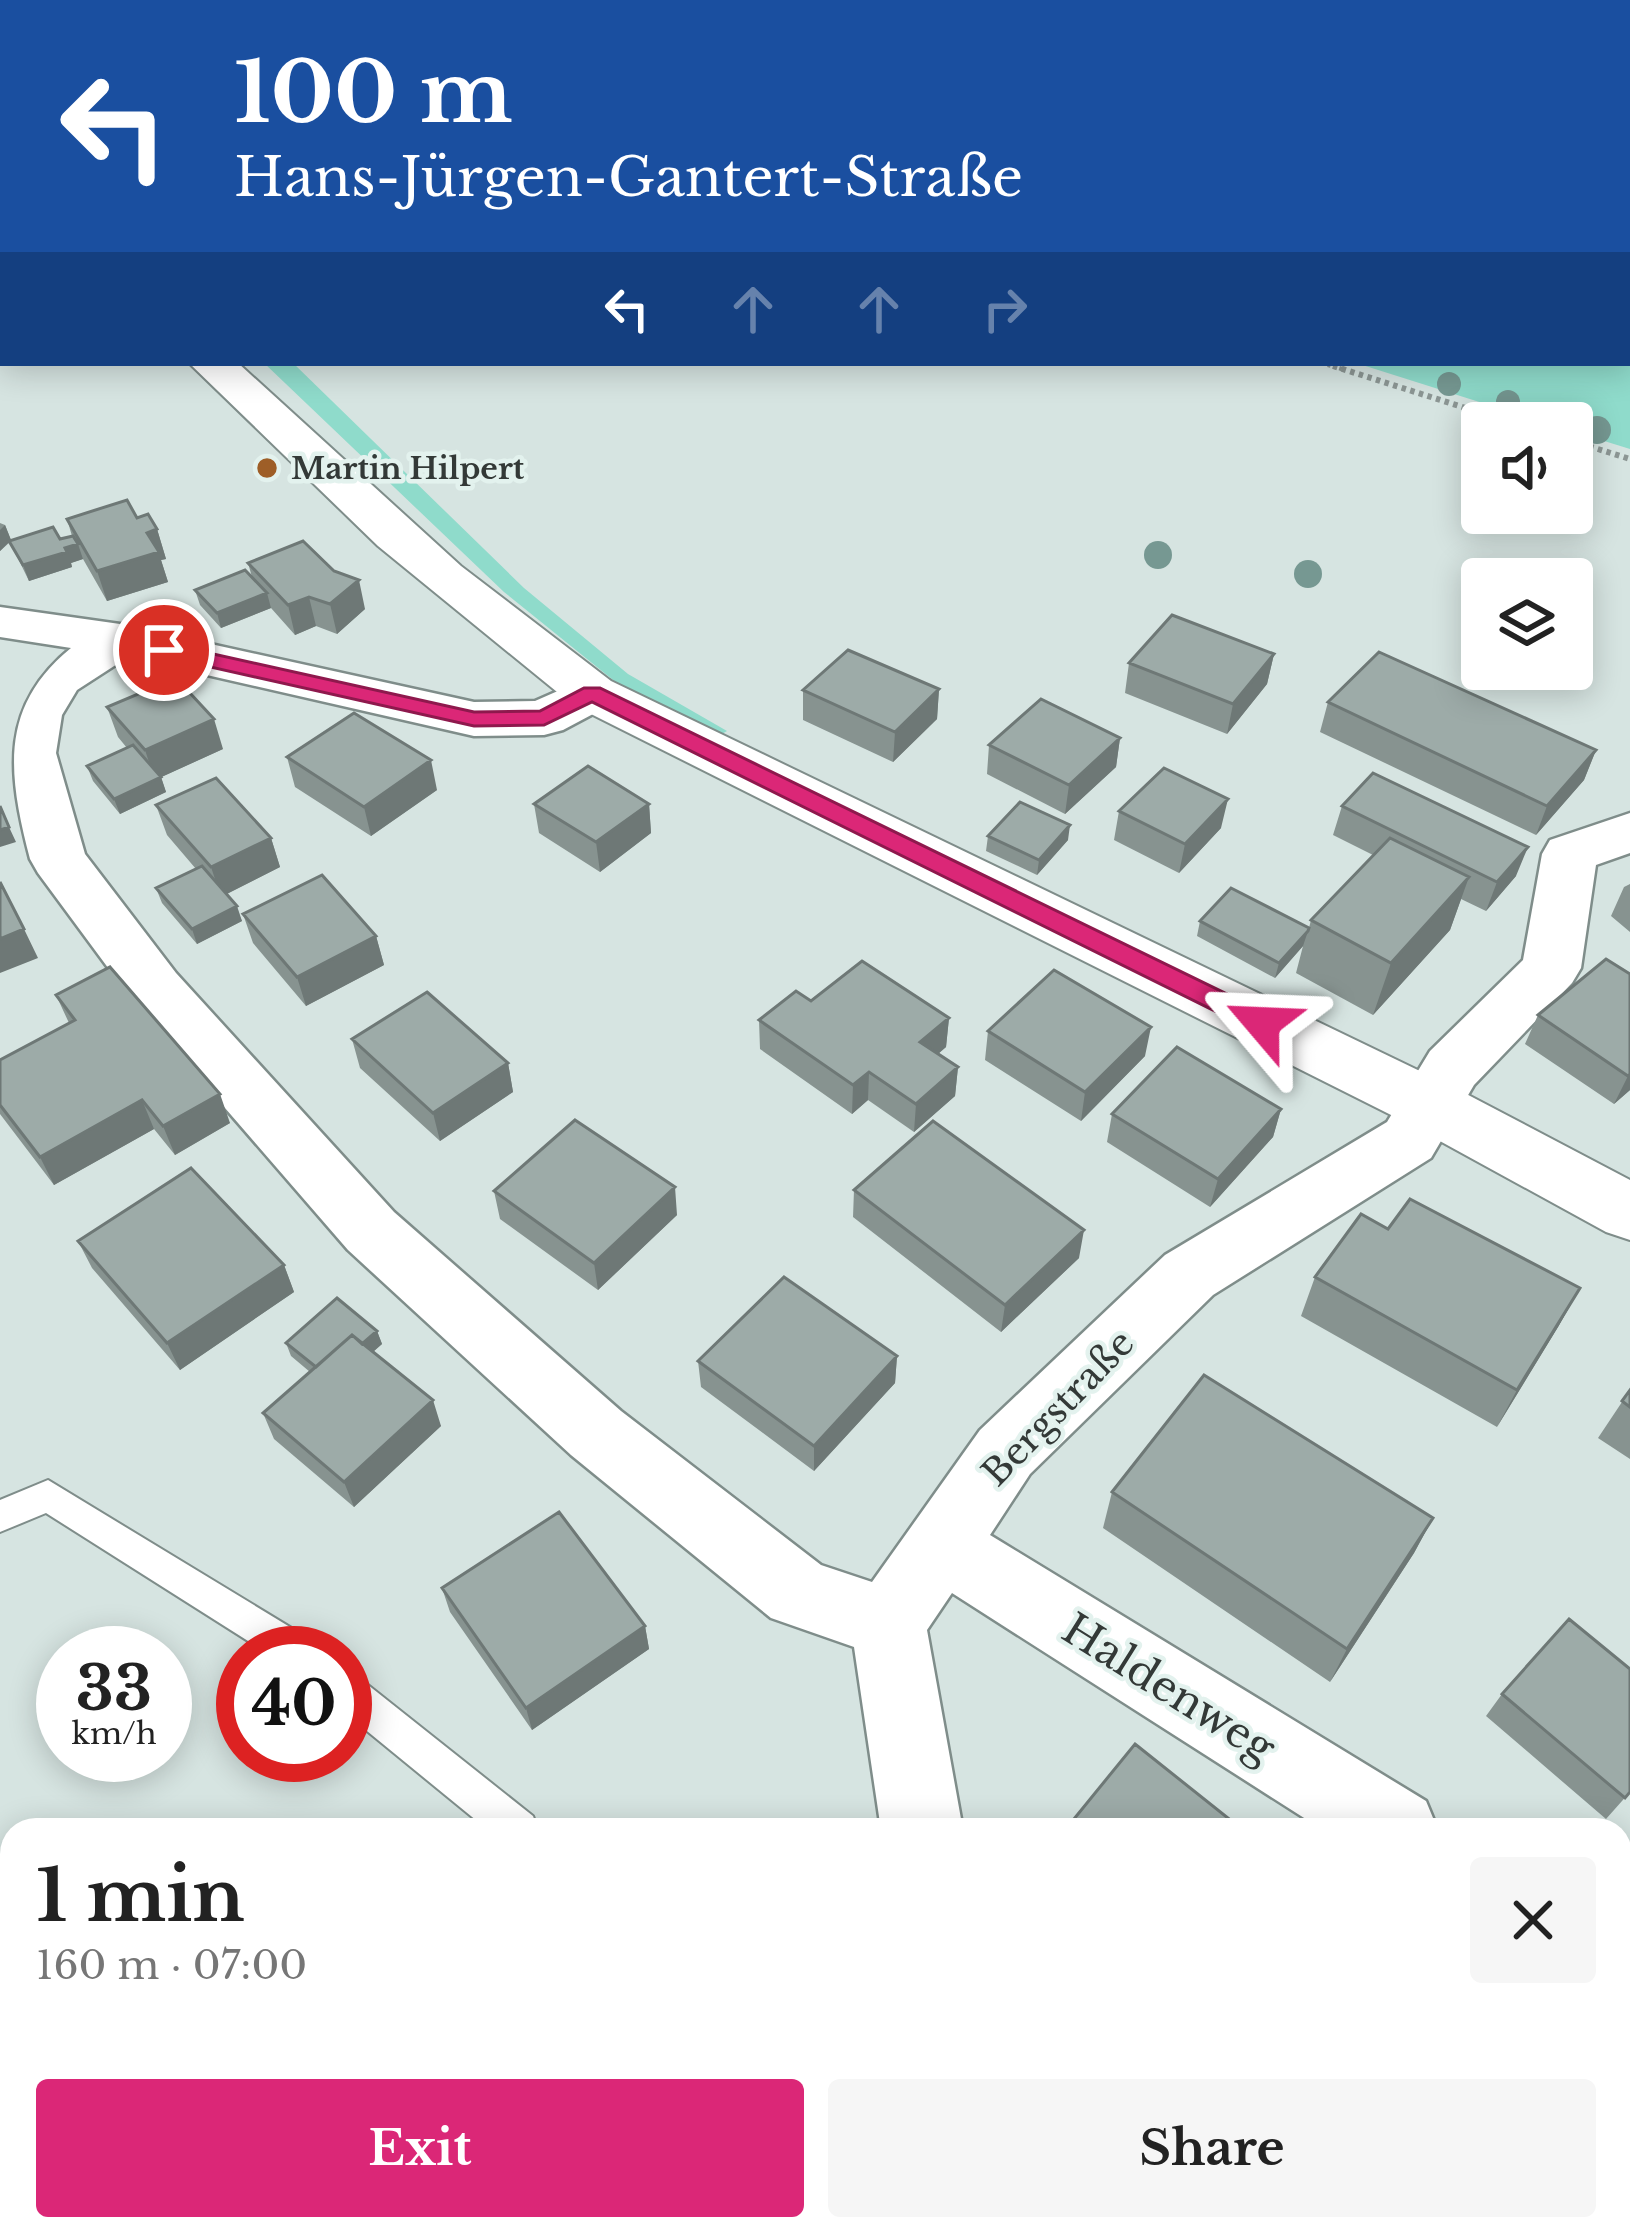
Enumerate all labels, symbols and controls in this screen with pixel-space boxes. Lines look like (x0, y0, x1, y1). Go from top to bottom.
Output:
text: 100 m (234, 41, 513, 145)
icon: left (36, 48, 192, 204)
text: Hans-Jürgen-Gantert-Straße (234, 144, 1023, 211)
icon: left (594, 276, 660, 342)
icon: ahead (720, 276, 786, 342)
icon: ahead (846, 276, 912, 342)
icon: right (972, 276, 1038, 342)
map controls (1461, 402, 1593, 690)
button: sound (1461, 402, 1593, 534)
place label: Martin Hilpert (291, 450, 525, 487)
marker: Martin Hilpert (254, 455, 280, 481)
button: layers (1461, 558, 1593, 690)
pin (113, 599, 215, 701)
icon: arrive (131, 617, 197, 683)
position arrow (1199, 960, 1325, 1086)
street label: Bergstraße (973, 1321, 1143, 1495)
street label: Haldenweg (1053, 1602, 1286, 1774)
speed limit sign: 40 (216, 1626, 372, 1782)
text: 33 (76, 1652, 152, 1726)
text: km/h (71, 1715, 157, 1752)
text: 1 min (36, 1851, 245, 1940)
button: close (1470, 1857, 1596, 1983)
text: 160 m · 07:00 (36, 1941, 307, 1990)
button: Exit (36, 2079, 804, 2217)
button: Share (828, 2079, 1596, 2217)

